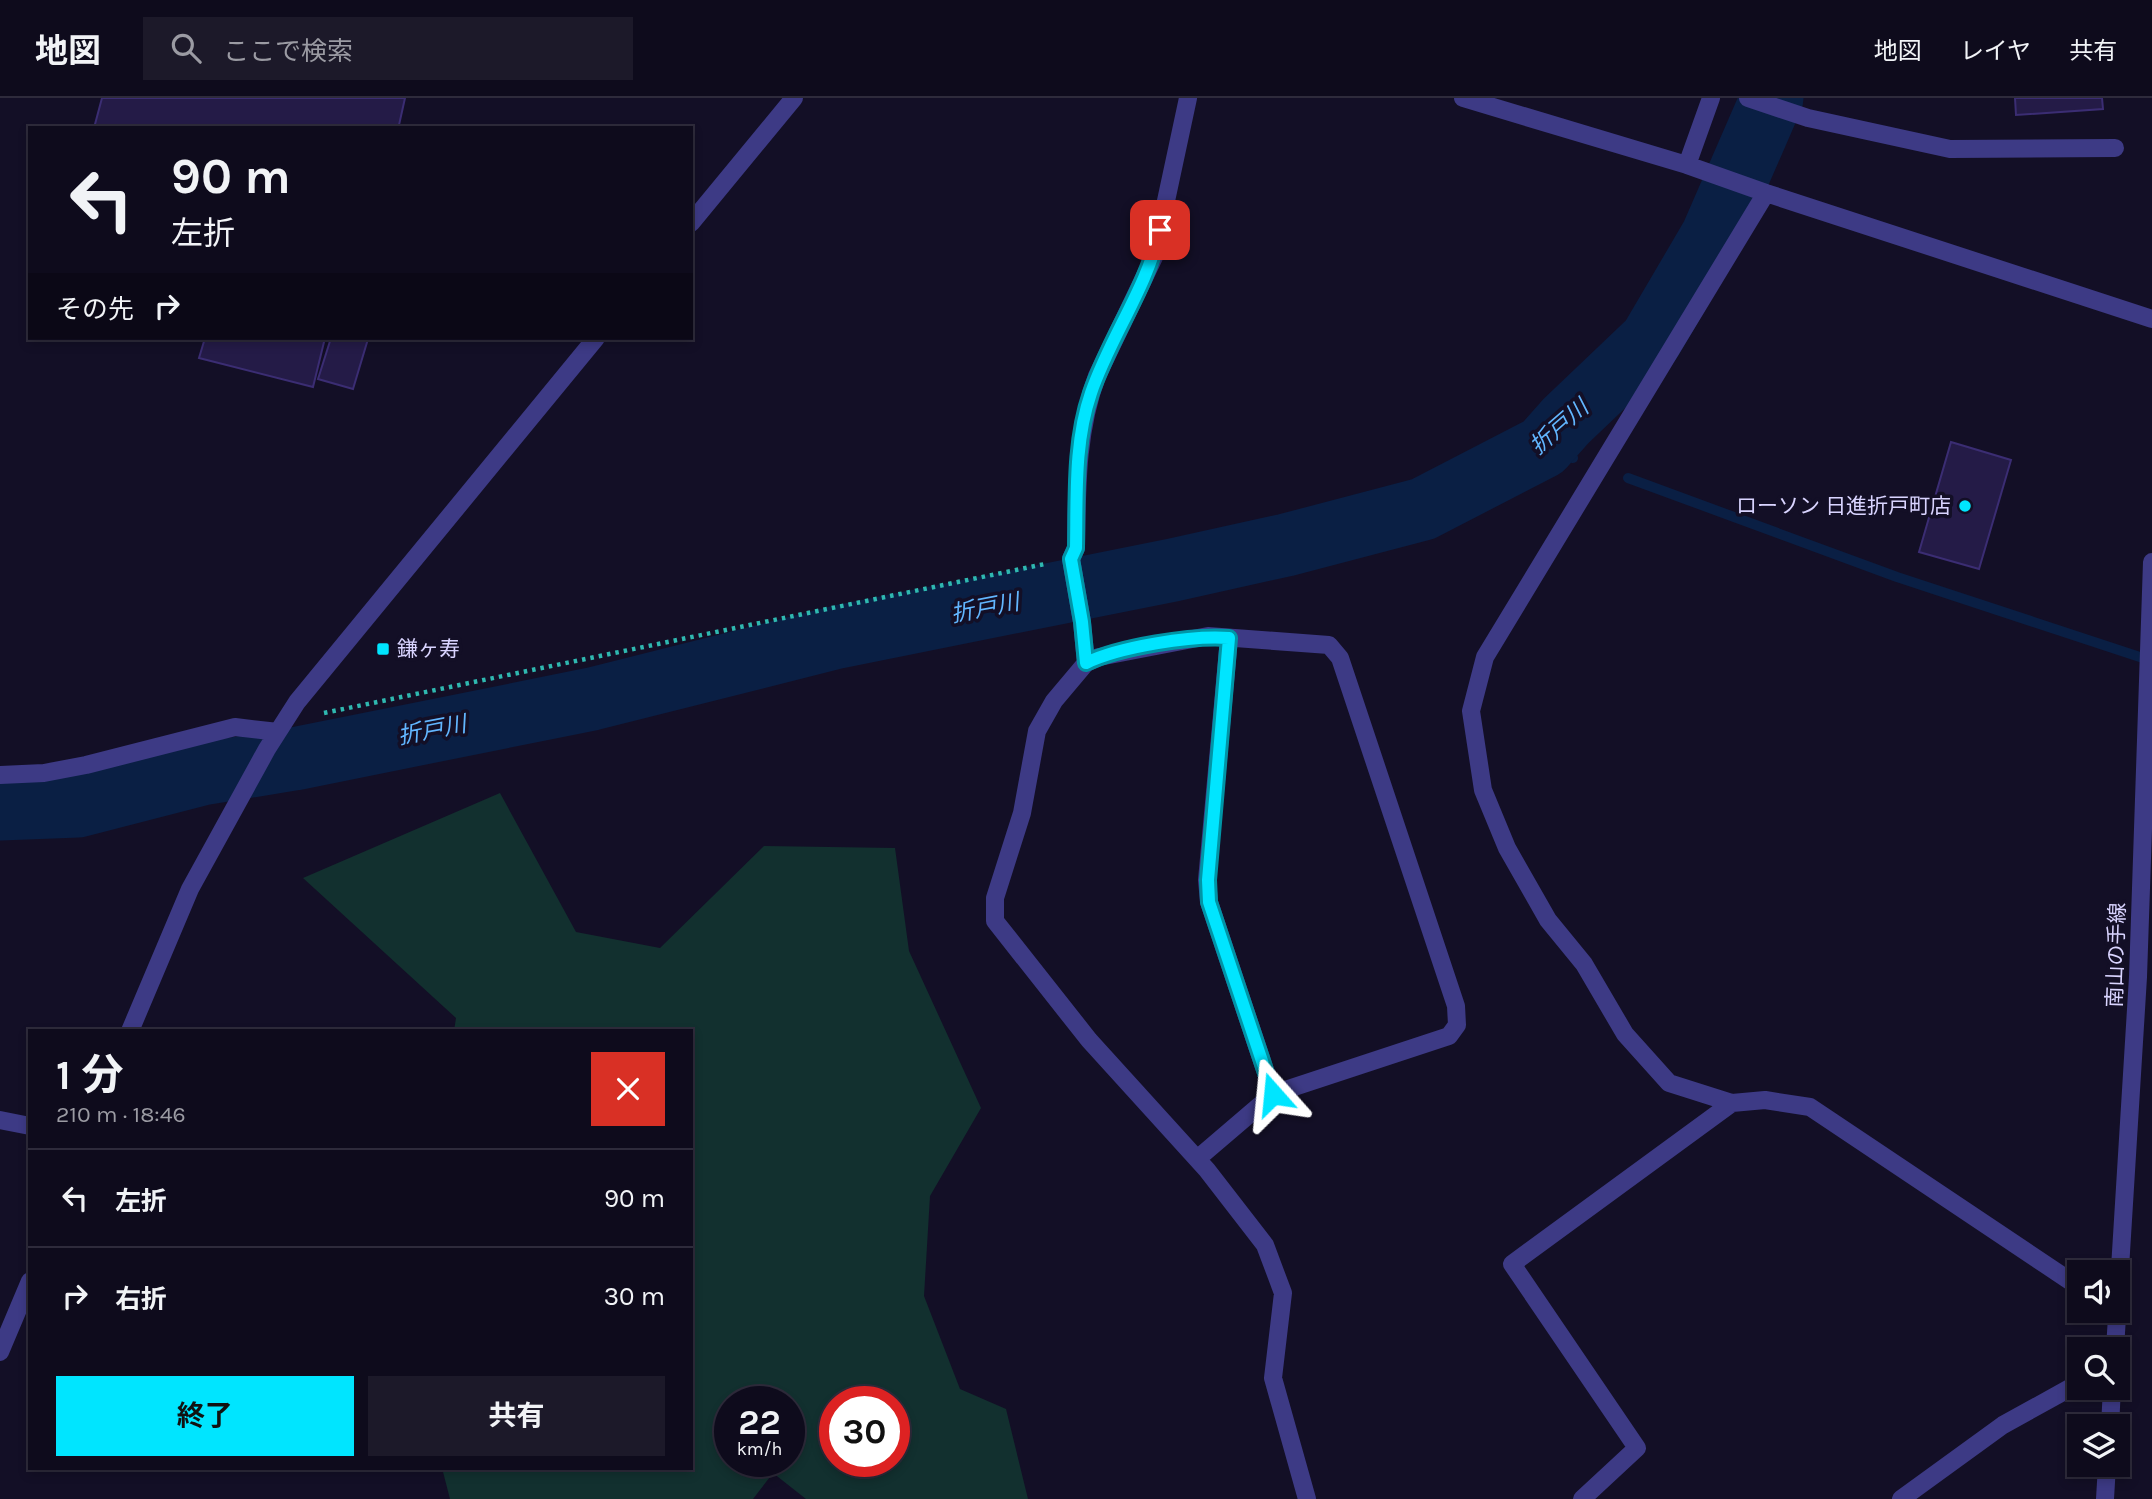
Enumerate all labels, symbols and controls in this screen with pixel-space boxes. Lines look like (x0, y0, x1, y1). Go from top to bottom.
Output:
search box (143, 17, 633, 80)
icon: search (167, 29, 205, 67)
text: 地図 (35, 32, 101, 70)
text: ここで検索 (223, 36, 353, 67)
text: 地図 (1874, 37, 1922, 65)
text: レイヤ (1960, 37, 2031, 65)
text: 共有 (2069, 37, 2117, 65)
text: 90 m (171, 148, 291, 205)
icon: left (56, 154, 147, 245)
pin (1130, 200, 1190, 260)
icon: arrive (1141, 211, 1179, 249)
text: 左折 (171, 215, 235, 252)
icon: right (148, 287, 186, 325)
text: その先 (56, 294, 134, 325)
water label: 折戸川 (1524, 392, 1596, 460)
place label: ローソン 日進折戸町店 (1736, 494, 1951, 518)
marker: ローソン 日進折戸町店 (1957, 498, 1973, 514)
water label: 折戸川 (949, 588, 1024, 628)
place label: 鎌ヶ寿 (397, 637, 460, 661)
marker: 鎌ヶ寿 (375, 641, 391, 657)
water label: 折戸川 (396, 710, 471, 750)
street label: 南山の手線 (2102, 902, 2130, 1008)
text: 1 分 (56, 1050, 124, 1100)
button: close (591, 1052, 665, 1126)
position arrow (1236, 1057, 1310, 1131)
text: 210 m · 18:46 (56, 1101, 186, 1128)
icon: left (56, 1179, 94, 1217)
text: 90 m (604, 1183, 665, 1214)
text: 左折 (115, 1186, 167, 1217)
map controls (2067, 1260, 2130, 1477)
button: sound (2067, 1260, 2130, 1323)
icon: right (56, 1277, 94, 1315)
text: 30 m (604, 1281, 665, 1312)
text: 右折 (115, 1284, 167, 1315)
button: search (2067, 1337, 2130, 1400)
button: 終了 (56, 1376, 354, 1456)
button: 共有 (368, 1376, 665, 1456)
speed limit sign: 30 (819, 1386, 910, 1477)
text: 22 (738, 1402, 781, 1443)
button: layers (2067, 1414, 2130, 1477)
text: km/h (737, 1438, 782, 1460)

